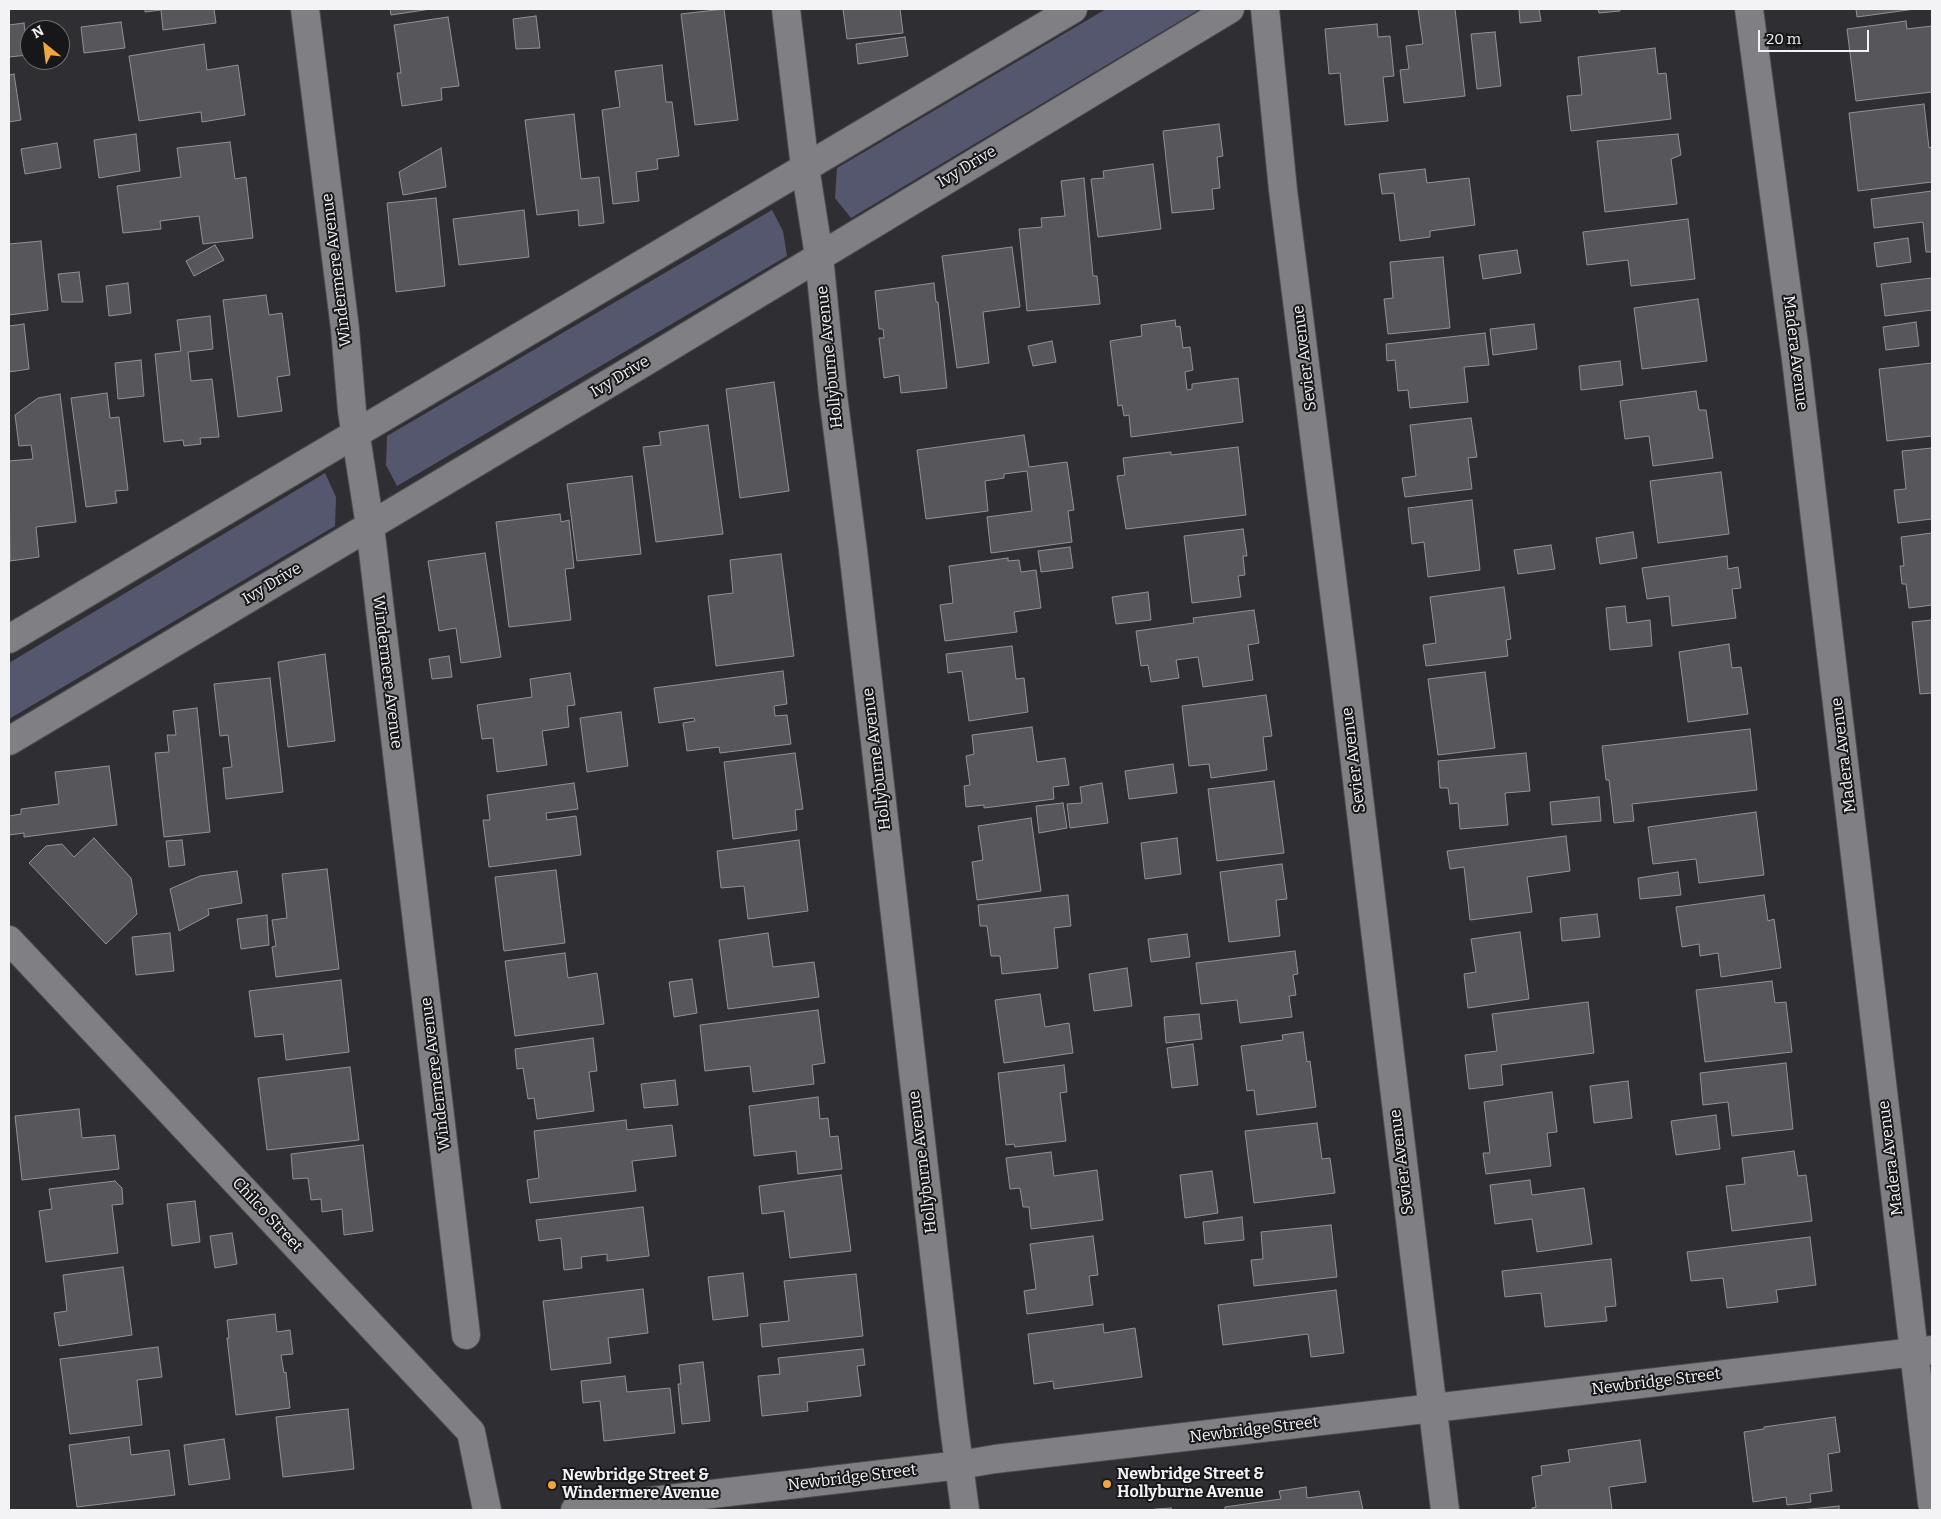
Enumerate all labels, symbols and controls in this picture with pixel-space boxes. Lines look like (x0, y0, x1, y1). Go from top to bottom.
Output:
north arrow (20, 20, 70, 70)
scale bar (1761, 20, 1872, 52)
text: N (29, 22, 47, 42)
text: 20 m (1766, 30, 1801, 48)
street label: Ivy Drive (934, 142, 1000, 192)
street label: Windermere Avenue (318, 192, 356, 348)
street label: Hollyburne Avenue (813, 285, 847, 429)
street label: Madera Avenue (1778, 294, 1812, 412)
street label: Sevier Avenue (1289, 304, 1321, 412)
street label: Ivy Drive (587, 352, 653, 402)
street label: Ivy Drive (239, 559, 305, 609)
street label: Windermere Avenue (368, 594, 406, 750)
street label: Hollyburne Avenue (859, 687, 895, 831)
street label: Madera Avenue (1827, 696, 1861, 814)
street label: Sevier Avenue (1338, 706, 1370, 814)
street label: Windermere Avenue (417, 996, 455, 1152)
street label: Hollyburne Avenue (905, 1090, 941, 1234)
street label: Madera Avenue (1874, 1099, 1908, 1217)
street label: Sevier Avenue (1386, 1108, 1418, 1216)
street label: Chilco Street (228, 1174, 306, 1256)
street label: Newbridge Street (1590, 1365, 1722, 1399)
street label: Newbridge Street (1188, 1413, 1320, 1447)
street label: Newbridge Street (786, 1461, 918, 1495)
place label: Newbridge Street & Hollyburne Avenue (1117, 1465, 1264, 1503)
place label: Newbridge Street & Windermere Avenue (562, 1466, 719, 1504)
marker: Newbridge Street & Hollyburne Avenue (1101, 1478, 1113, 1490)
marker: Newbridge Street & Windermere Avenue (546, 1479, 558, 1491)

